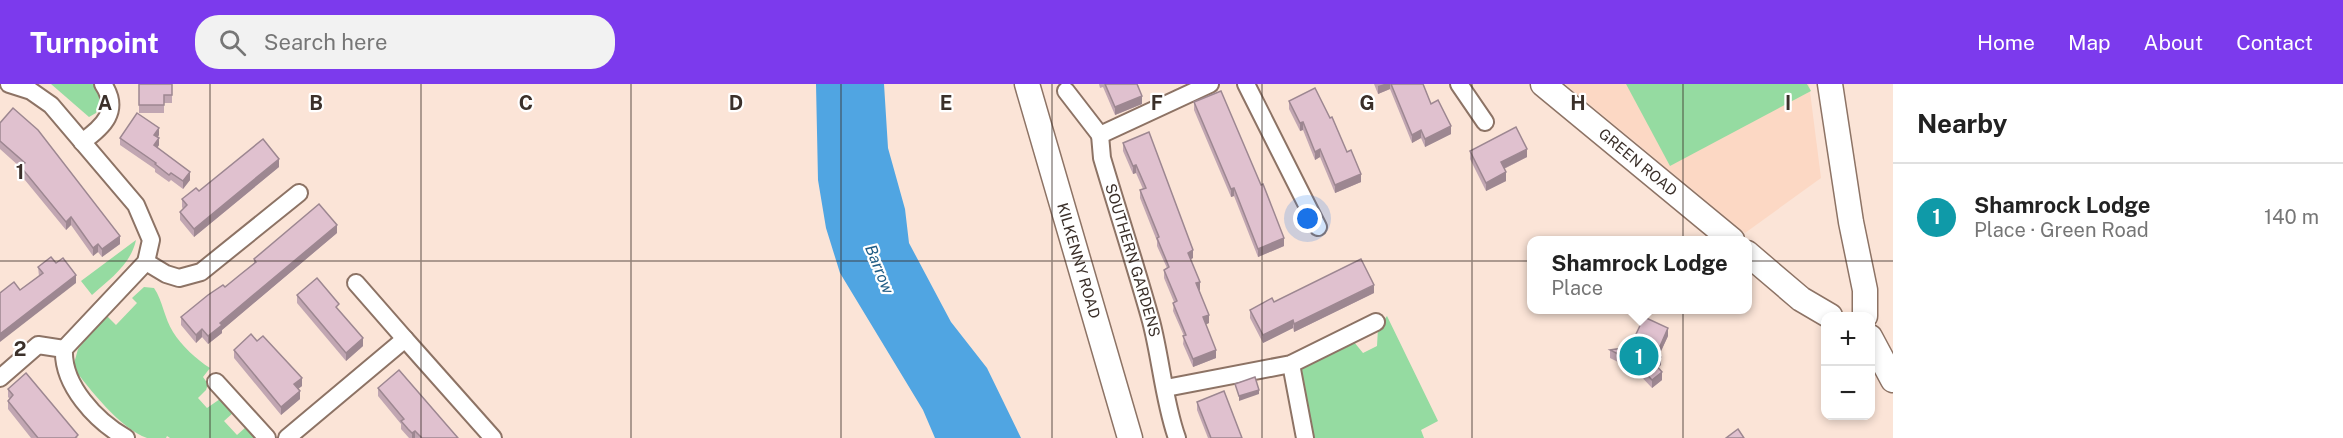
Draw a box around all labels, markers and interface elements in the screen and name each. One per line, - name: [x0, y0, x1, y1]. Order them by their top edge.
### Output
- search box: [195, 15, 615, 69]
- text: Turnpoint: [30, 26, 159, 59]
- icon: search: [216, 26, 249, 59]
- text: Search here: [264, 29, 387, 55]
- text: Home: [1977, 30, 2035, 55]
- text: Map: [2068, 30, 2111, 55]
- text: About: [2144, 30, 2203, 55]
- text: Contact: [2236, 30, 2313, 55]
- text: A: [98, 91, 112, 115]
- text: B: [309, 91, 323, 115]
- text: C: [519, 91, 533, 115]
- text: D: [729, 91, 743, 115]
- text: E: [940, 91, 952, 115]
- text: F: [1151, 91, 1163, 115]
- text: G: [1359, 91, 1375, 115]
- text: H: [1570, 91, 1586, 115]
- text: I: [1785, 91, 1791, 115]
- text: Nearby: [1917, 108, 2007, 139]
- street label: GREEN ROAD: [1596, 125, 1681, 199]
- text: 1: [16, 160, 24, 184]
- street label: SOUTHERN GARDENS: [1102, 181, 1164, 339]
- text: Shamrock Lodge: [1974, 192, 2150, 218]
- street label: KILKENNY ROAD: [1054, 201, 1104, 320]
- your location: [1293, 204, 1322, 233]
- text: 1: [1932, 205, 1941, 229]
- text: 140 m: [2264, 205, 2319, 229]
- text: Place · Green Road: [1974, 218, 2149, 242]
- popup: [1527, 236, 1752, 314]
- water label: Barrow: [861, 242, 898, 298]
- text: Shamrock Lodge: [1551, 250, 1728, 276]
- text: Place: [1551, 276, 1603, 300]
- map controls: [1821, 312, 1875, 420]
- button: +: [1821, 312, 1875, 366]
- pin: 1: [1620, 334, 1658, 378]
- text: 2: [14, 337, 26, 361]
- button: −: [1821, 366, 1875, 420]

